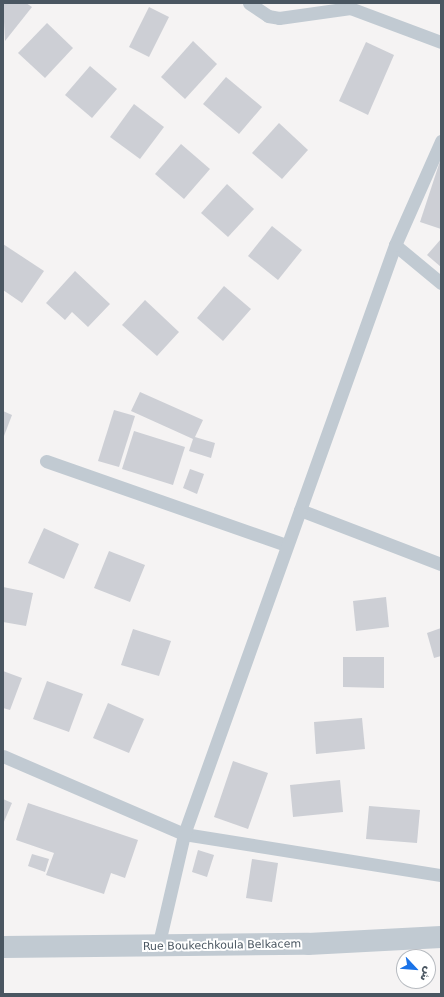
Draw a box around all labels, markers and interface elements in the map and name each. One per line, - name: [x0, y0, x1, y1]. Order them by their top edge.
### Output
- street label: Rue Boukechkoula Belkacem: [143, 938, 301, 954]
- north arrow: [396, 949, 436, 989]
- text: ش: [417, 964, 436, 984]

